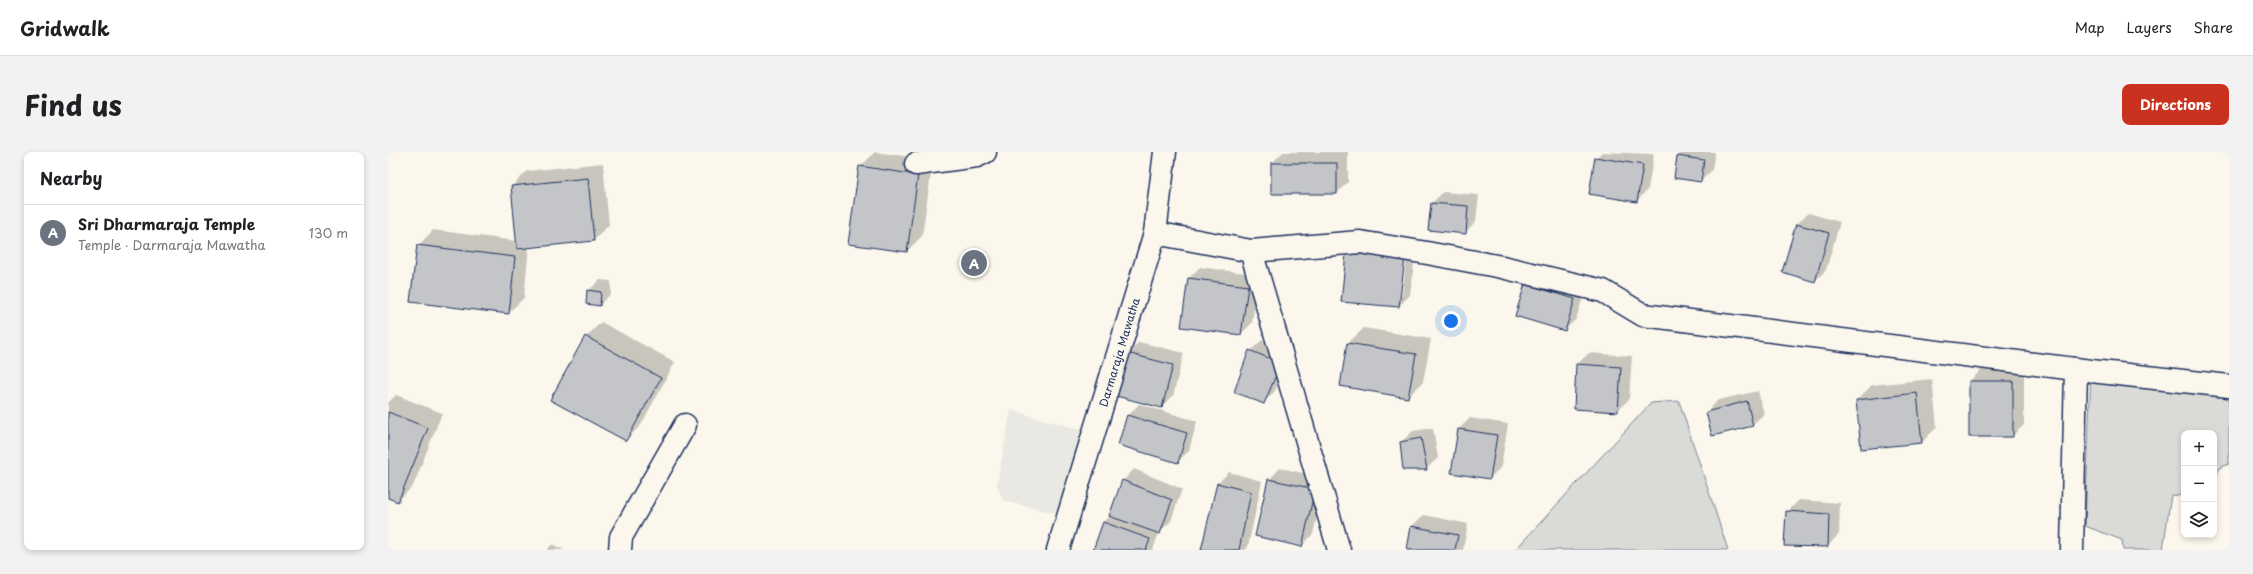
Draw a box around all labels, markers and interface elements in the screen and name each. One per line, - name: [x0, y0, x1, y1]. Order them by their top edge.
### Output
- text: Gridwalk: [20, 14, 110, 42]
- text: Map: [2075, 17, 2105, 38]
- text: Layers: [2127, 17, 2172, 38]
- text: Share: [2194, 17, 2233, 38]
- text: Find us: [24, 83, 122, 126]
- button: Directions: [2122, 84, 2229, 125]
- text: Nearby: [40, 165, 102, 191]
- text: Sri Dharmaraja Temple: [78, 212, 255, 235]
- text: A: [48, 223, 58, 242]
- text: 130 m: [309, 223, 348, 242]
- text: Temple · Darmaraja Mawatha: [78, 235, 266, 254]
- pin: A: [961, 248, 987, 278]
- street label: Darmaraja Mawatha: [1094, 295, 1143, 409]
- your location: [1441, 311, 1461, 331]
- map controls: [2181, 430, 2217, 538]
- button: +: [2181, 430, 2217, 466]
- button: −: [2181, 466, 2217, 502]
- button: layers: [2181, 502, 2217, 538]

